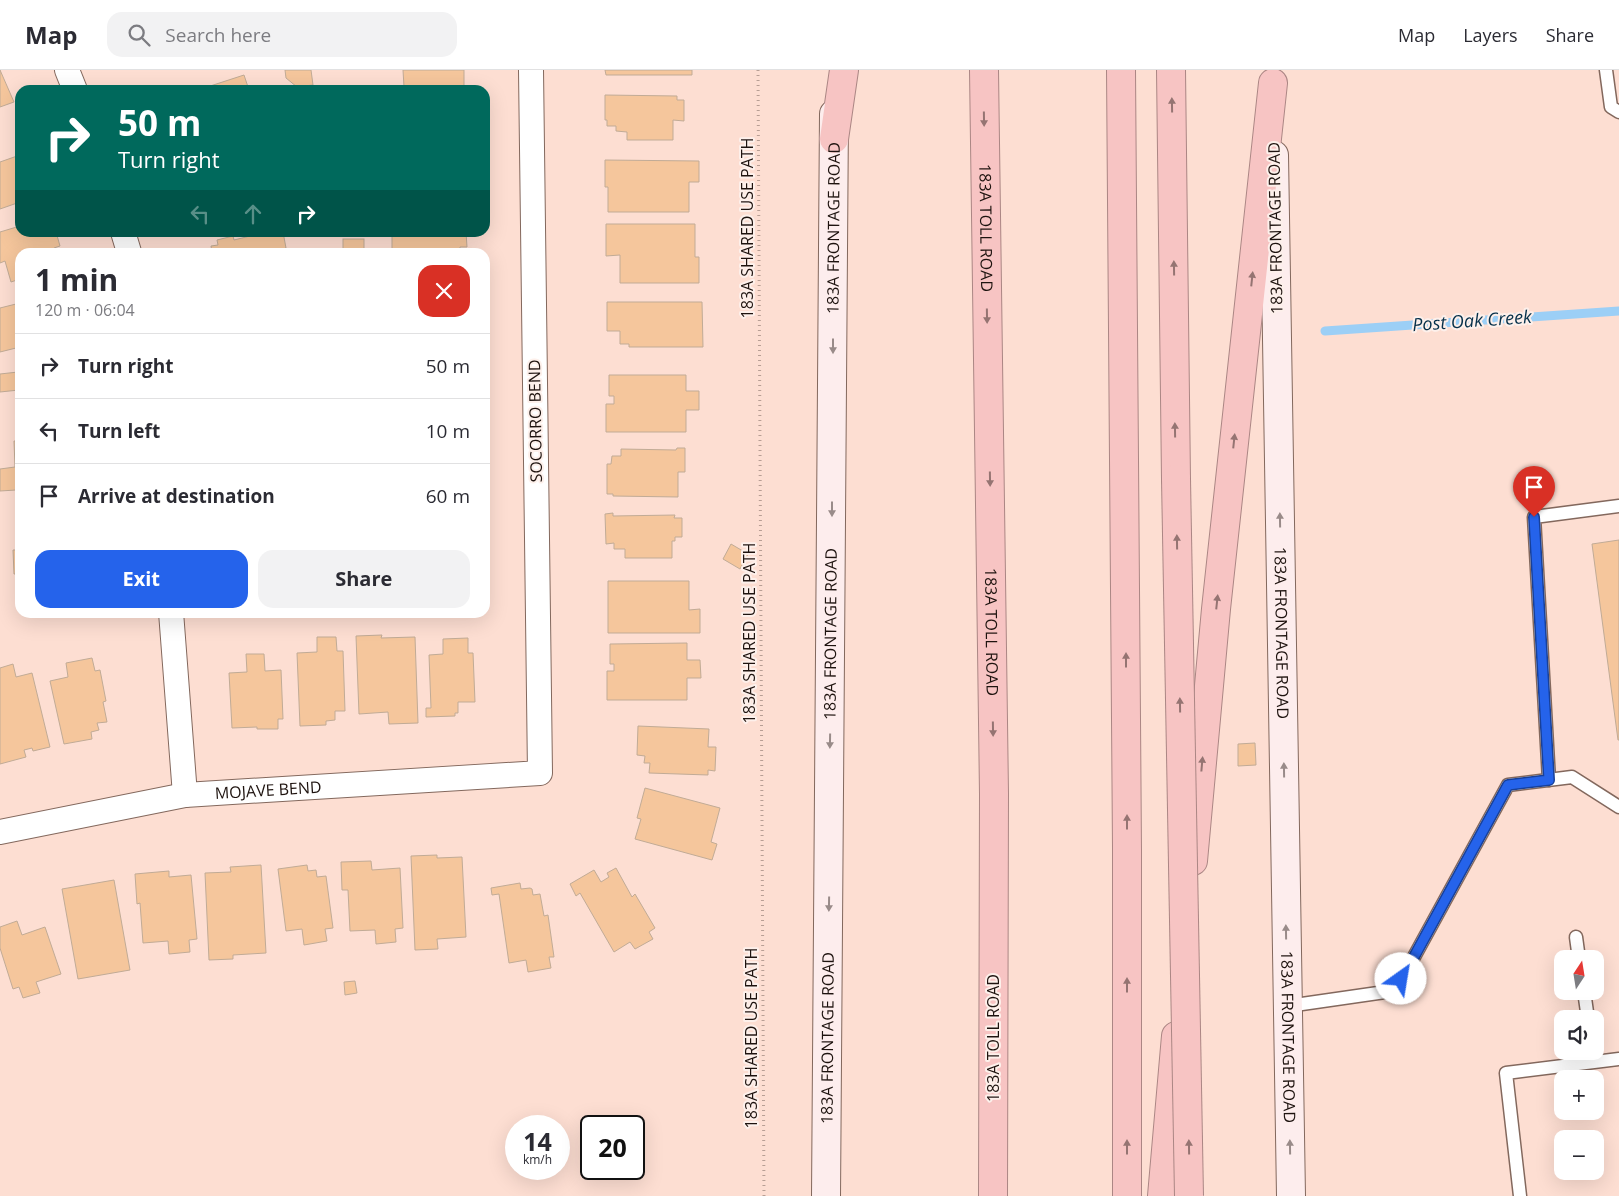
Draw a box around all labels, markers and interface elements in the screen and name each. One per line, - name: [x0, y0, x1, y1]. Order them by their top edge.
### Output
- search box: [107, 12, 457, 57]
- text: Map: [25, 18, 77, 51]
- icon: search: [125, 21, 153, 49]
- text: Search here: [165, 22, 271, 48]
- text: Map: [1398, 23, 1435, 47]
- text: Layers: [1463, 23, 1518, 47]
- text: Share: [1546, 23, 1594, 47]
- one-way arrow: [1168, 97, 1176, 113]
- text: 50 m: [118, 99, 201, 146]
- icon: right: [35, 105, 100, 170]
- one-way arrow: [980, 111, 988, 127]
- street label: 183A SHARED USE PATH: [736, 138, 758, 318]
- street label: 183A FRONTAGE ROAD: [822, 142, 845, 314]
- street label: 183A FRONTAGE ROAD: [1263, 142, 1287, 314]
- text: Turn right: [118, 144, 220, 174]
- street label: 183A TOLL ROAD: [974, 164, 998, 292]
- icon: left: [186, 200, 214, 228]
- icon: ahead: [239, 200, 267, 228]
- icon: right: [292, 200, 320, 228]
- text: 1 min: [35, 259, 118, 300]
- one-way arrow: [1170, 259, 1178, 275]
- button: close: [418, 265, 470, 317]
- one-way arrow: [1248, 271, 1256, 287]
- text: 120 m · 06:04: [35, 299, 135, 321]
- water label: Post Oak Creek: [1411, 304, 1534, 336]
- one-way arrow: [983, 308, 991, 324]
- one-way arrow: [829, 338, 837, 354]
- icon: right: [35, 352, 63, 380]
- text: Turn right: [78, 353, 173, 379]
- text: 50 m: [426, 353, 470, 379]
- street label: SOCORRO BEND: [523, 359, 547, 483]
- icon: left: [35, 417, 63, 445]
- text: Turn left: [78, 418, 160, 444]
- text: 10 m: [426, 418, 470, 444]
- one-way arrow: [1171, 422, 1179, 438]
- one-way arrow: [1230, 432, 1238, 448]
- pin: [1513, 466, 1555, 517]
- one-way arrow: [986, 471, 994, 487]
- icon: arrive: [1520, 473, 1548, 501]
- icon: arrive: [35, 482, 63, 510]
- text: Arrive at destination: [78, 483, 275, 509]
- text: 60 m: [426, 483, 470, 509]
- one-way arrow: [828, 501, 836, 517]
- one-way arrow: [1276, 512, 1284, 528]
- one-way arrow: [1173, 534, 1181, 550]
- street label: 183A SHARED USE PATH: [738, 543, 760, 723]
- street label: 183A FRONTAGE ROAD: [1269, 547, 1294, 719]
- street label: 183A FRONTAGE ROAD: [819, 548, 842, 720]
- button: Exit: [35, 550, 248, 608]
- button: Share: [258, 550, 470, 608]
- street label: 183A TOLL ROAD: [980, 568, 1004, 696]
- one-way arrow: [1213, 594, 1221, 610]
- one-way arrow: [1122, 652, 1130, 668]
- one-way arrow: [1176, 697, 1184, 713]
- one-way arrow: [990, 721, 998, 737]
- one-way arrow: [826, 733, 834, 749]
- one-way arrow: [1198, 756, 1206, 772]
- one-way arrow: [1280, 762, 1288, 778]
- street label: MOJAVE BEND: [214, 776, 322, 804]
- one-way arrow: [1123, 814, 1131, 830]
- one-way arrow: [824, 896, 832, 912]
- one-way arrow: [1282, 924, 1290, 940]
- street label: 183A SHARED USE PATH: [740, 948, 762, 1128]
- north arrow: [1554, 950, 1604, 1000]
- map controls: [1554, 950, 1604, 1180]
- street label: 183A FRONTAGE ROAD: [1276, 951, 1301, 1123]
- street label: 183A FRONTAGE ROAD: [816, 952, 839, 1124]
- position arrow: [1374, 952, 1426, 1004]
- street label: 183A TOLL ROAD: [982, 974, 1004, 1102]
- one-way arrow: [1123, 977, 1131, 993]
- button: sound: [1554, 1010, 1604, 1060]
- button: +: [1554, 1070, 1604, 1120]
- speed limit sign: 20: [580, 1115, 645, 1180]
- text: 14: [523, 1124, 552, 1158]
- button: −: [1554, 1130, 1604, 1180]
- one-way arrow: [1123, 1139, 1131, 1155]
- one-way arrow: [1184, 1139, 1192, 1155]
- one-way arrow: [1286, 1139, 1294, 1155]
- text: km/h: [523, 1151, 552, 1168]

